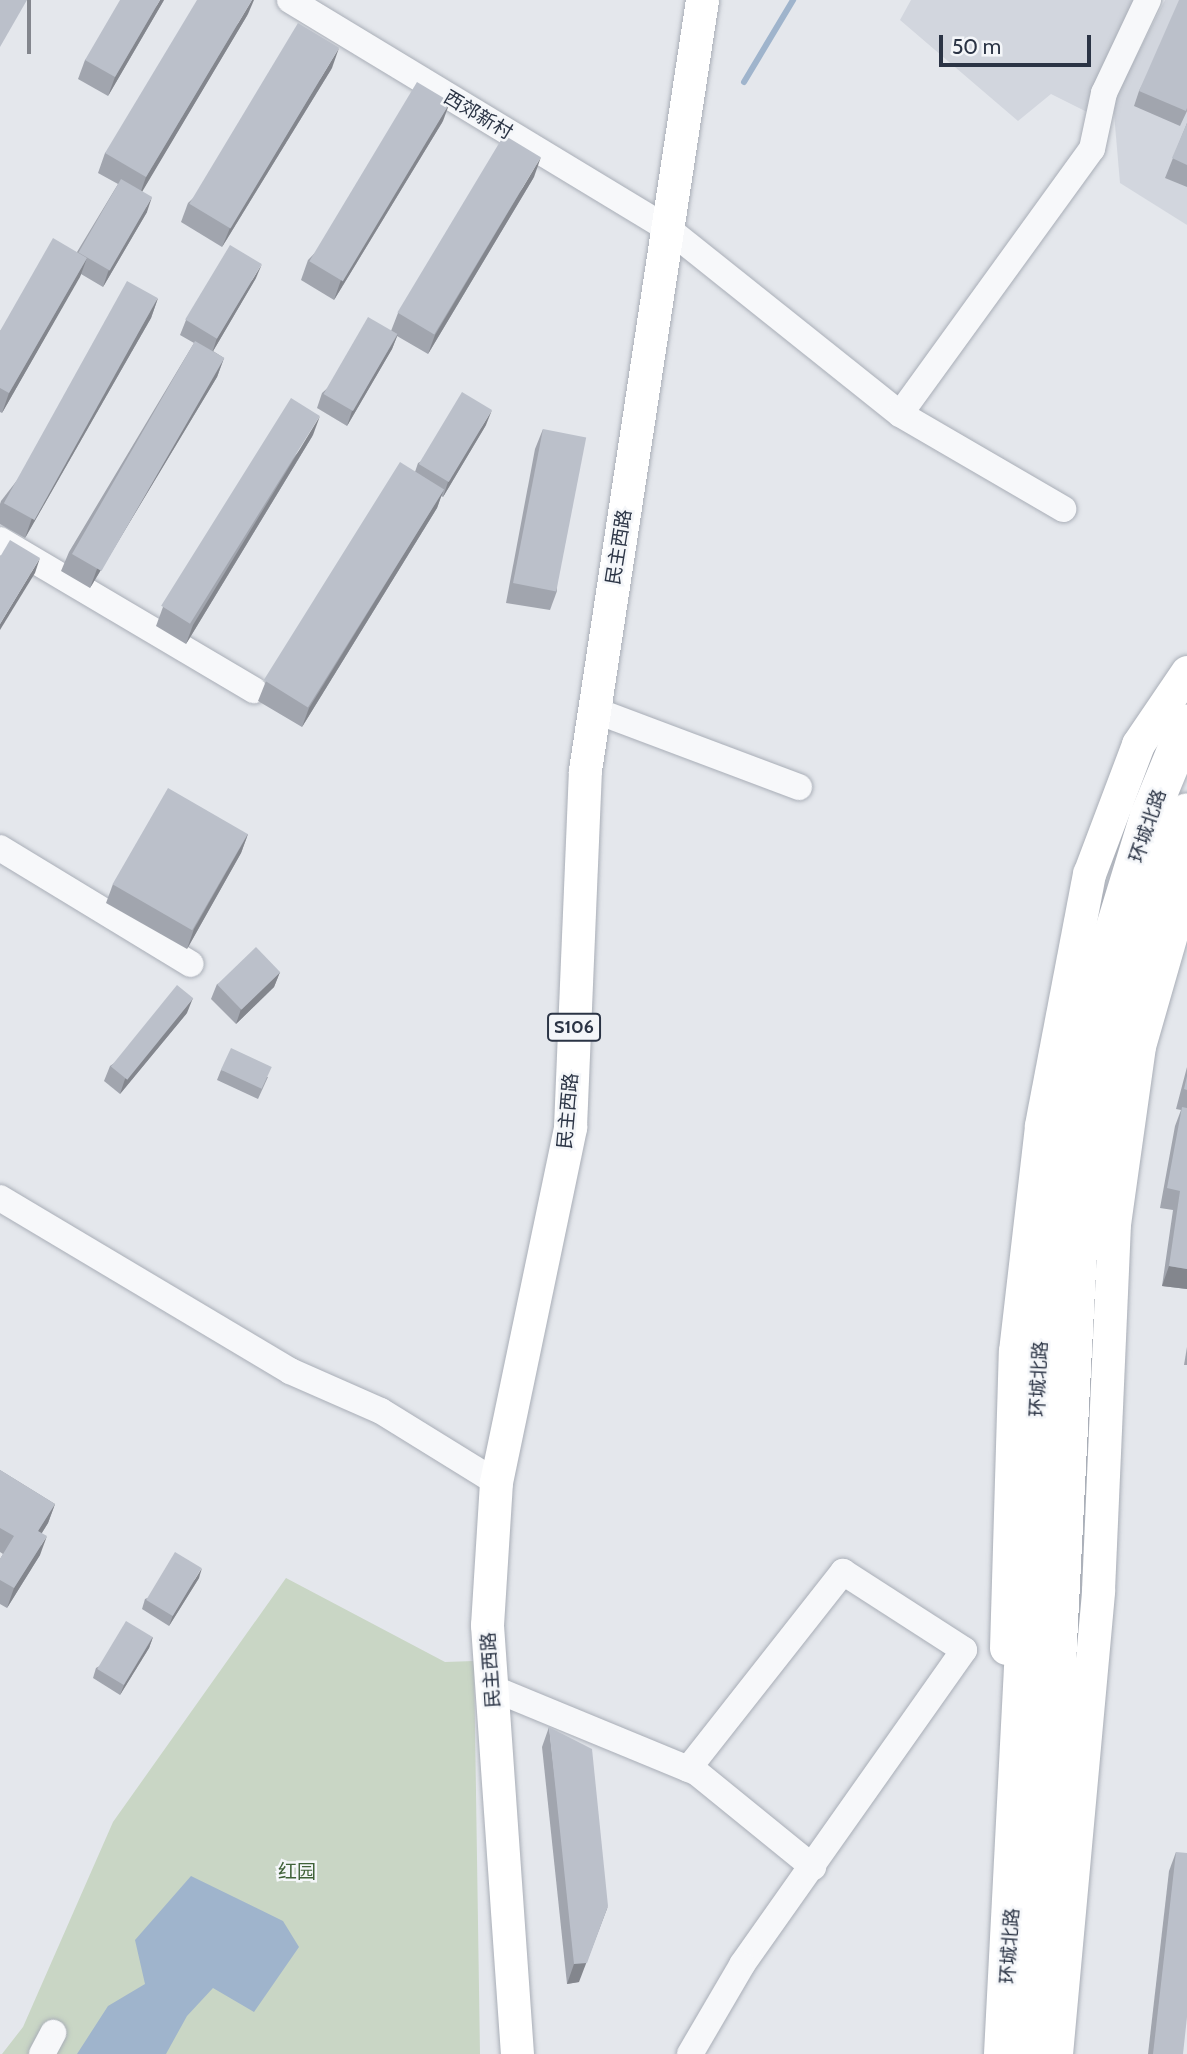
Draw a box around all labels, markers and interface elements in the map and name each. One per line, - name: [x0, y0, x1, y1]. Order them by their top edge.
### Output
- scale bar: [942, 21, 1094, 65]
- text: 50 m: [952, 34, 1001, 59]
- street label: 西郊新村: [440, 86, 516, 144]
- street label: 民主西路: [602, 508, 636, 586]
- street label: 环城北路: [1125, 786, 1171, 866]
- road number: S106: [546, 1012, 602, 1042]
- street label: 民主西路: [553, 1072, 583, 1150]
- street label: 环城北路: [1026, 1340, 1052, 1418]
- street label: 民主西路: [477, 1631, 505, 1709]
- park label: 红园: [278, 1861, 316, 1883]
- street label: 环城北路: [996, 1907, 1024, 1985]

